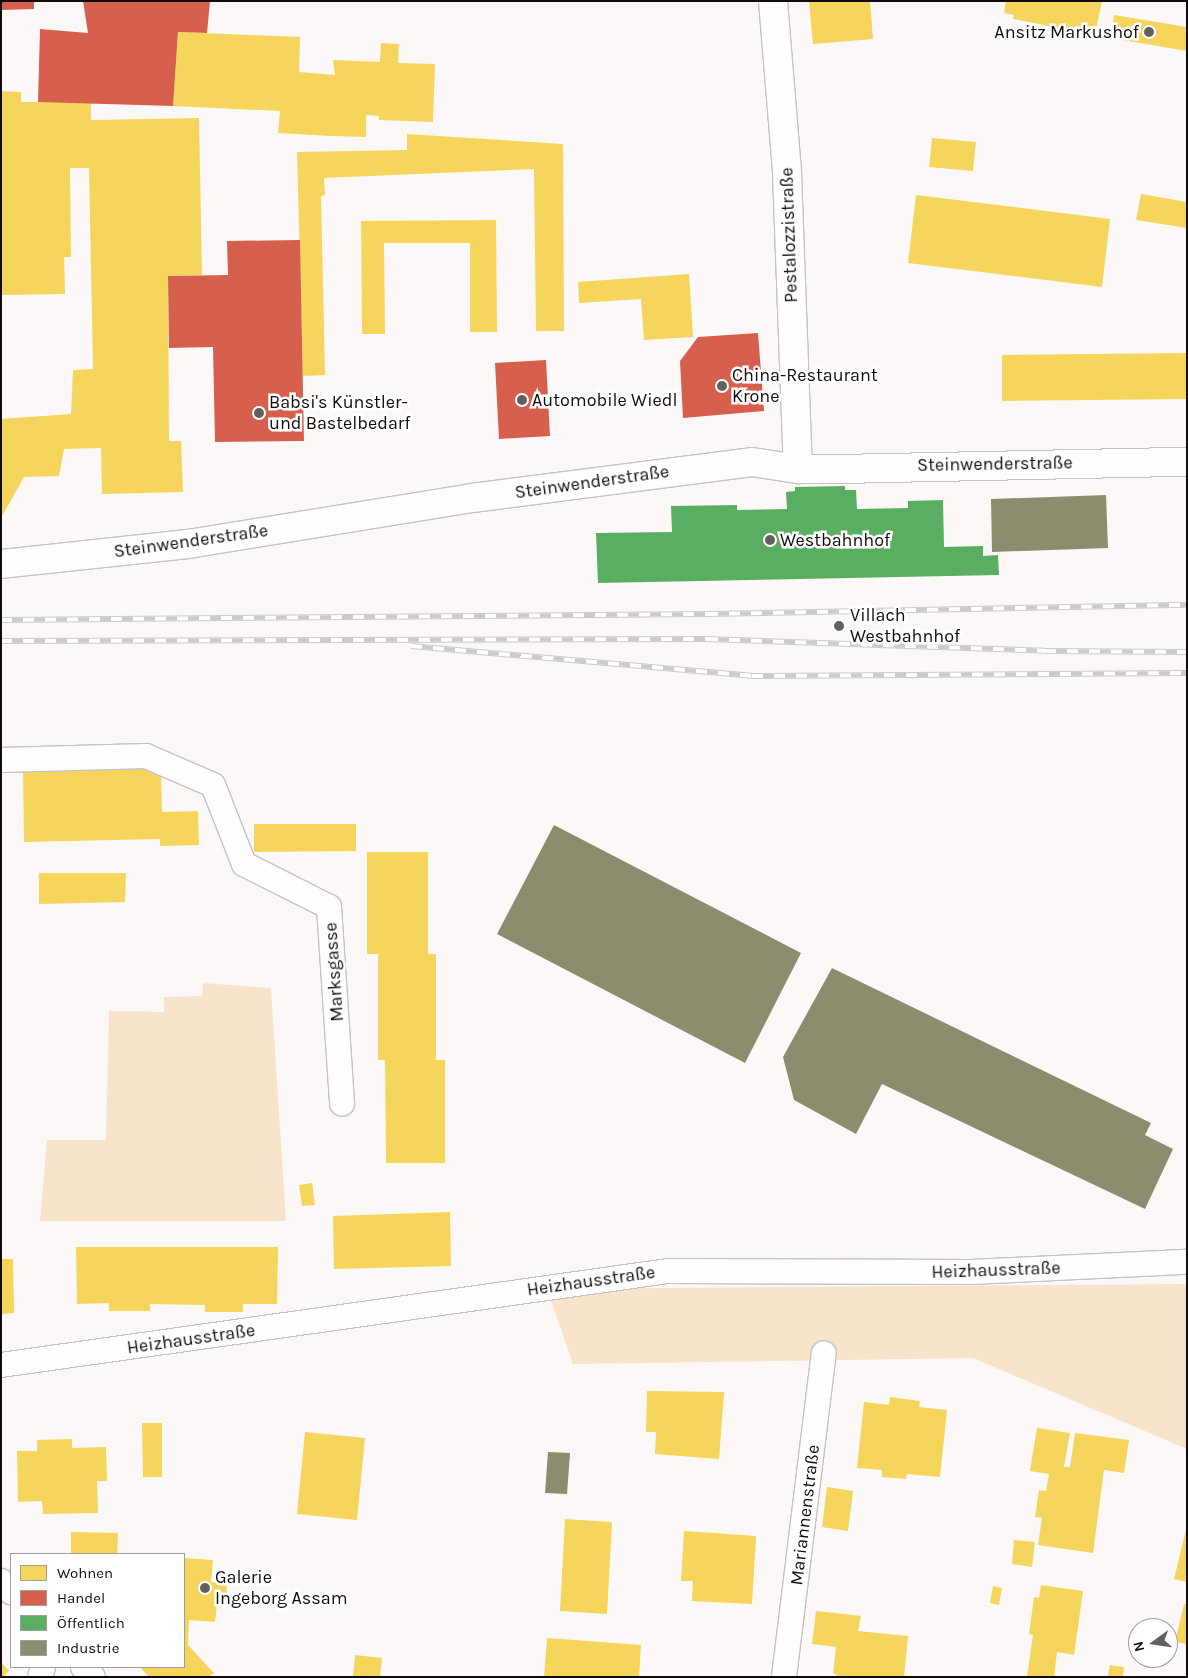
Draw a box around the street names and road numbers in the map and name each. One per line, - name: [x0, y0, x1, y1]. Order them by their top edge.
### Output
- street label: Pestalozzistraße: [776, 167, 802, 303]
- street label: Steinwenderstraße: [917, 452, 1073, 476]
- street label: Steinwenderstraße: [513, 460, 671, 504]
- street label: Steinwenderstraße: [112, 519, 270, 563]
- street label: Marksgasse: [320, 922, 348, 1022]
- street label: Heizhausstraße: [931, 1257, 1061, 1283]
- street label: Heizhausstraße: [526, 1261, 656, 1301]
- street label: Heizhausstraße: [126, 1319, 256, 1359]
- street label: Mariannenstraße: [786, 1443, 824, 1587]

